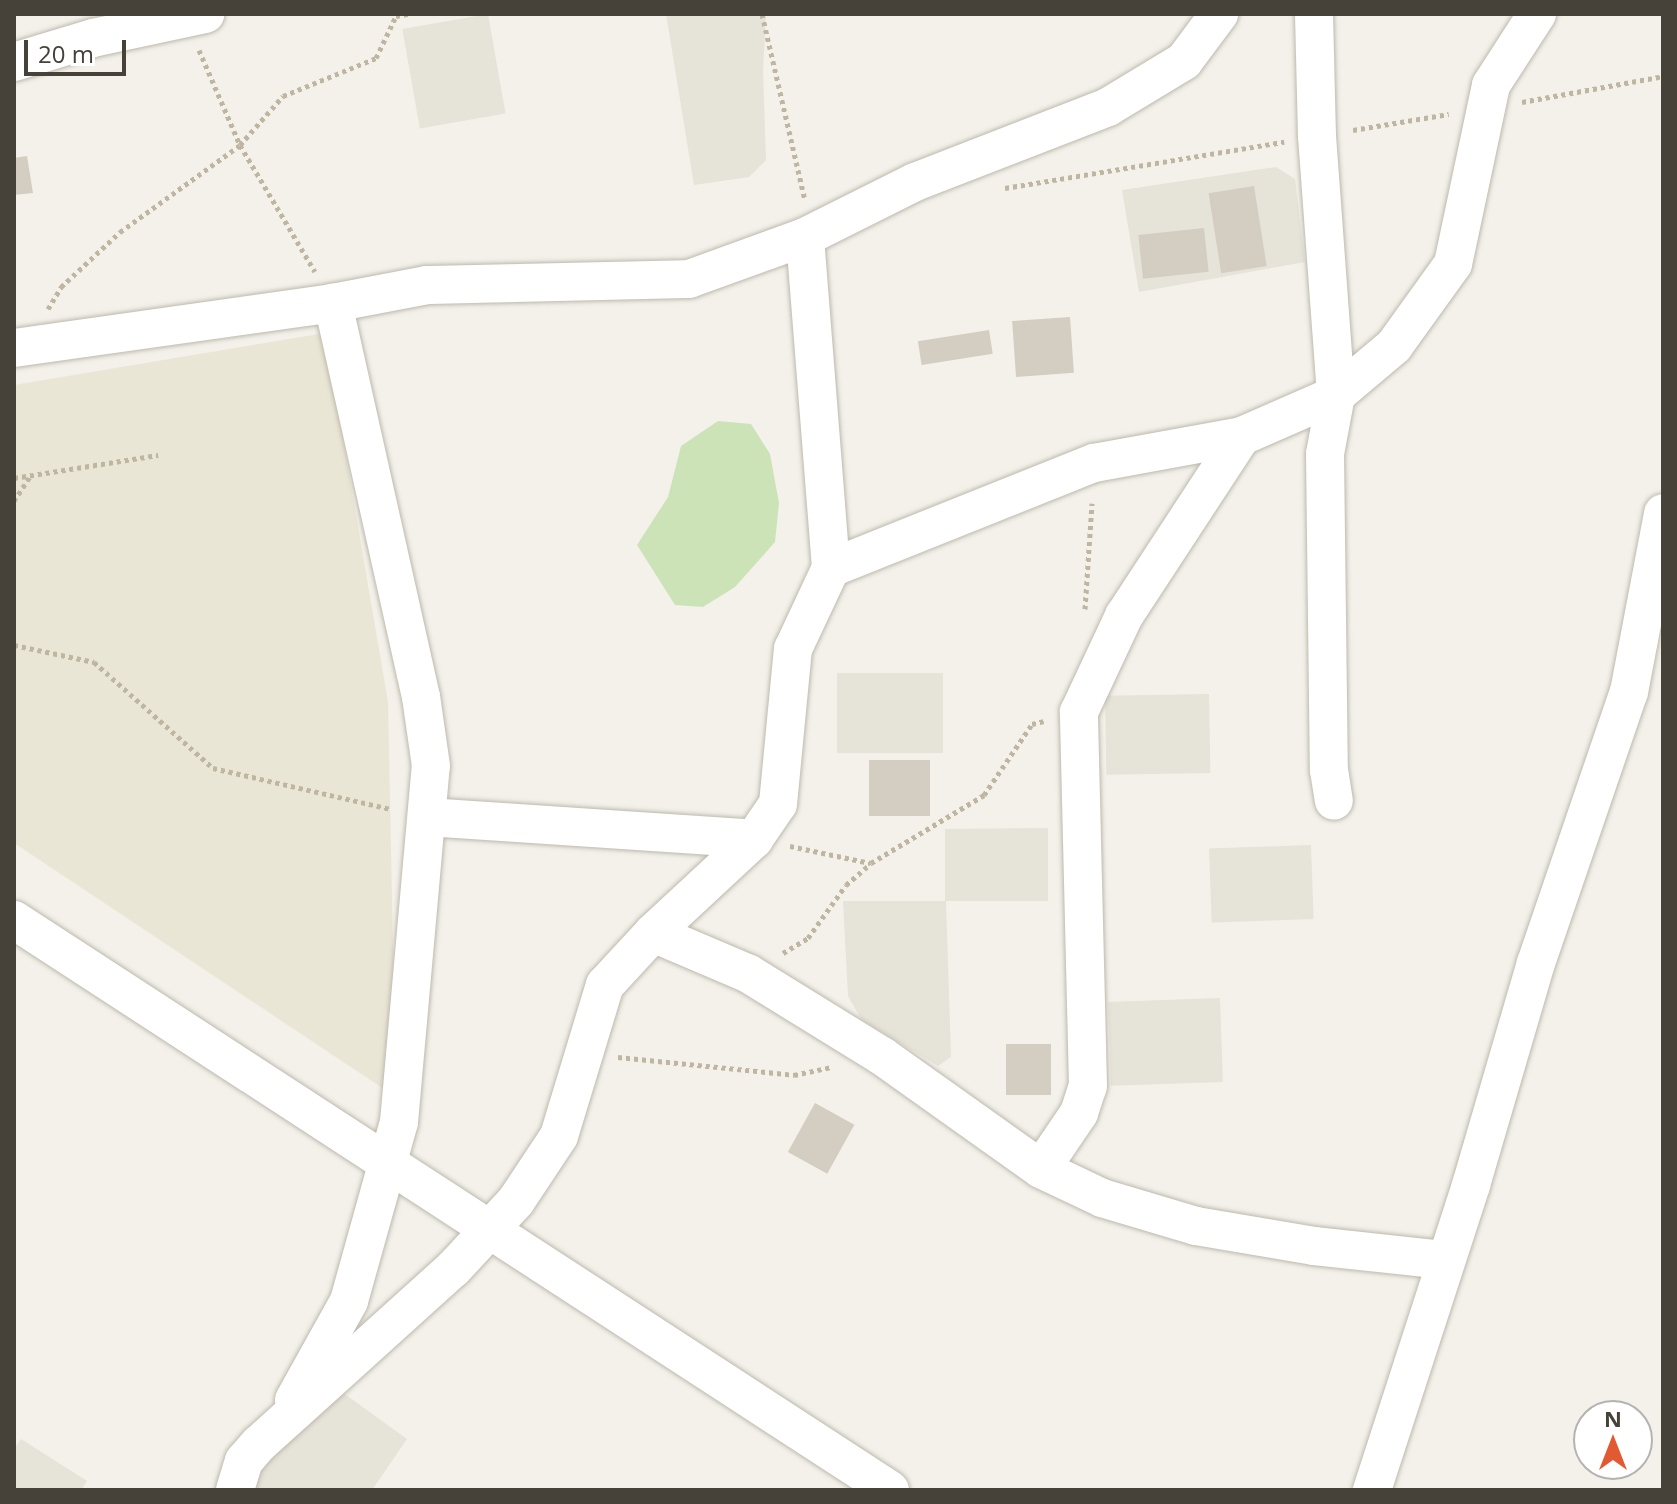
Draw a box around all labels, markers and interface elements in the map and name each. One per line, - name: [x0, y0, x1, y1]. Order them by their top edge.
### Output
- scale bar: [28, 24, 130, 74]
- text: 20 m: [38, 37, 94, 70]
- north arrow: [1573, 1400, 1653, 1480]
- text: N: [1604, 1403, 1622, 1433]

